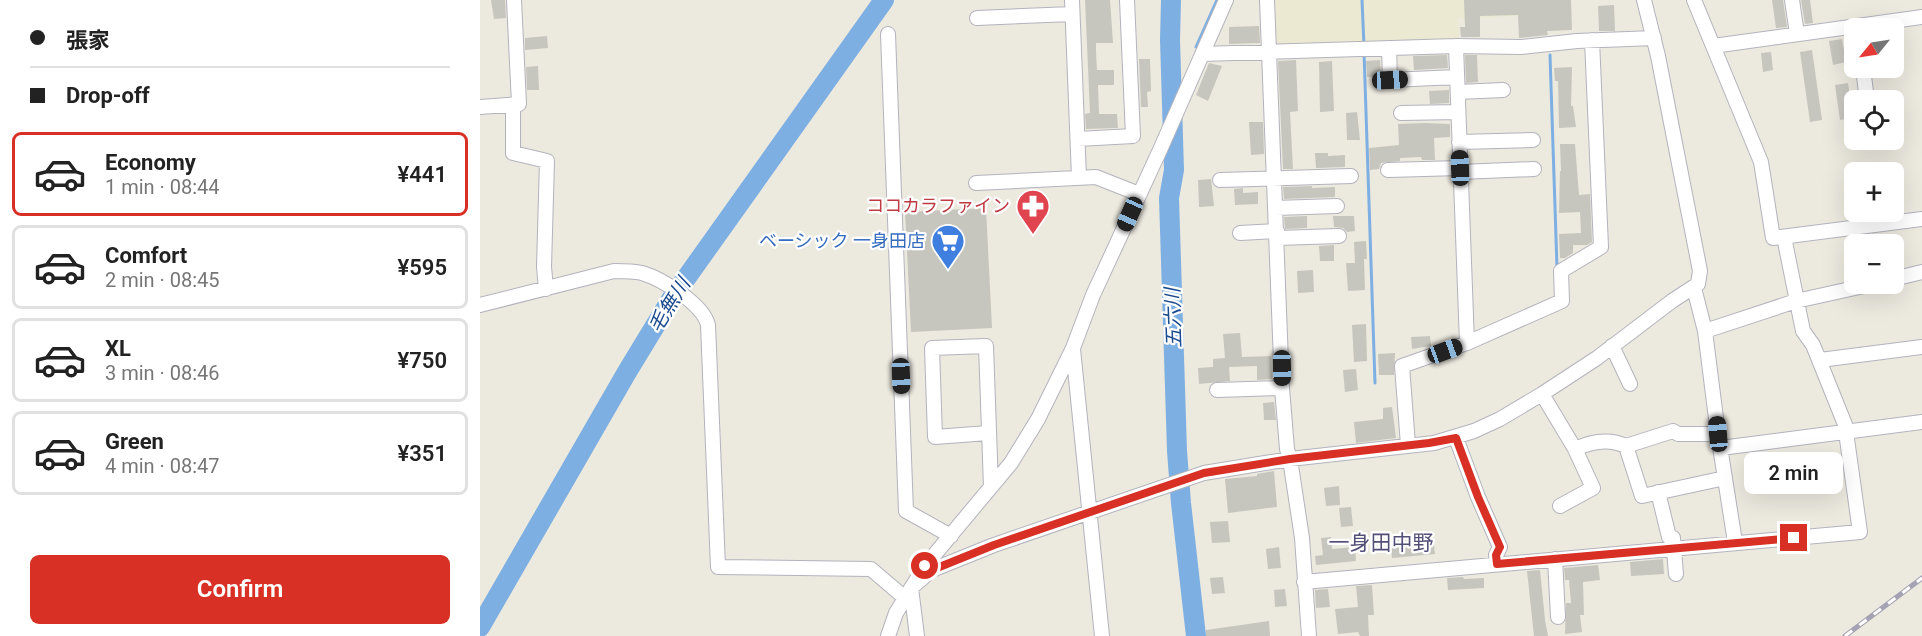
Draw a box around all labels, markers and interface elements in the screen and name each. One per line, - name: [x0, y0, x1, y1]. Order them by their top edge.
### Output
- north arrow: [1844, 18, 1904, 78]
- map controls: [1844, 18, 1904, 294]
- text: 張家: [66, 28, 110, 53]
- car: [1372, 70, 1408, 90]
- text: Drop-off: [66, 83, 150, 108]
- button: locate: [1844, 90, 1904, 150]
- icon: car: [33, 147, 87, 201]
- text: Economy: [105, 150, 196, 175]
- car: [1450, 150, 1470, 186]
- text: ¥441: [398, 162, 447, 187]
- button: +: [1844, 162, 1904, 222]
- text: 1 min · 08:44: [105, 175, 220, 199]
- pharmacy icon: ココカラファイン: [1015, 188, 1051, 235]
- car: [1114, 194, 1146, 234]
- place label: ココカラファイン: [866, 195, 1010, 216]
- supermarket icon: ベーシック 一身田店: [930, 223, 966, 270]
- place label: ベーシック 一身田店: [759, 230, 925, 251]
- button: −: [1844, 234, 1904, 294]
- icon: car: [33, 240, 87, 294]
- text: Comfort: [105, 243, 187, 268]
- text: ¥595: [398, 255, 447, 280]
- text: 2 min · 08:45: [105, 268, 220, 292]
- water label: 毛無川: [643, 272, 696, 337]
- water label: 五六川: [1160, 286, 1186, 348]
- icon: car: [33, 333, 87, 387]
- text: XL: [105, 336, 131, 361]
- car: [1425, 336, 1465, 366]
- text: ¥750: [398, 348, 447, 373]
- car: [1273, 350, 1291, 386]
- car: [891, 358, 911, 394]
- text: 3 min · 08:46: [105, 361, 220, 385]
- car: [1707, 415, 1729, 453]
- icon: car: [33, 426, 87, 480]
- text: Green: [105, 429, 164, 454]
- text: ¥351: [398, 441, 447, 466]
- callout: 2 min: [1744, 451, 1844, 493]
- text: 4 min · 08:47: [105, 454, 220, 478]
- text: 2 min: [1768, 461, 1819, 485]
- route end: [1780, 524, 1807, 551]
- district label: 一身田中野: [1329, 531, 1434, 555]
- route start: [911, 552, 938, 579]
- button: Confirm: [30, 555, 450, 624]

